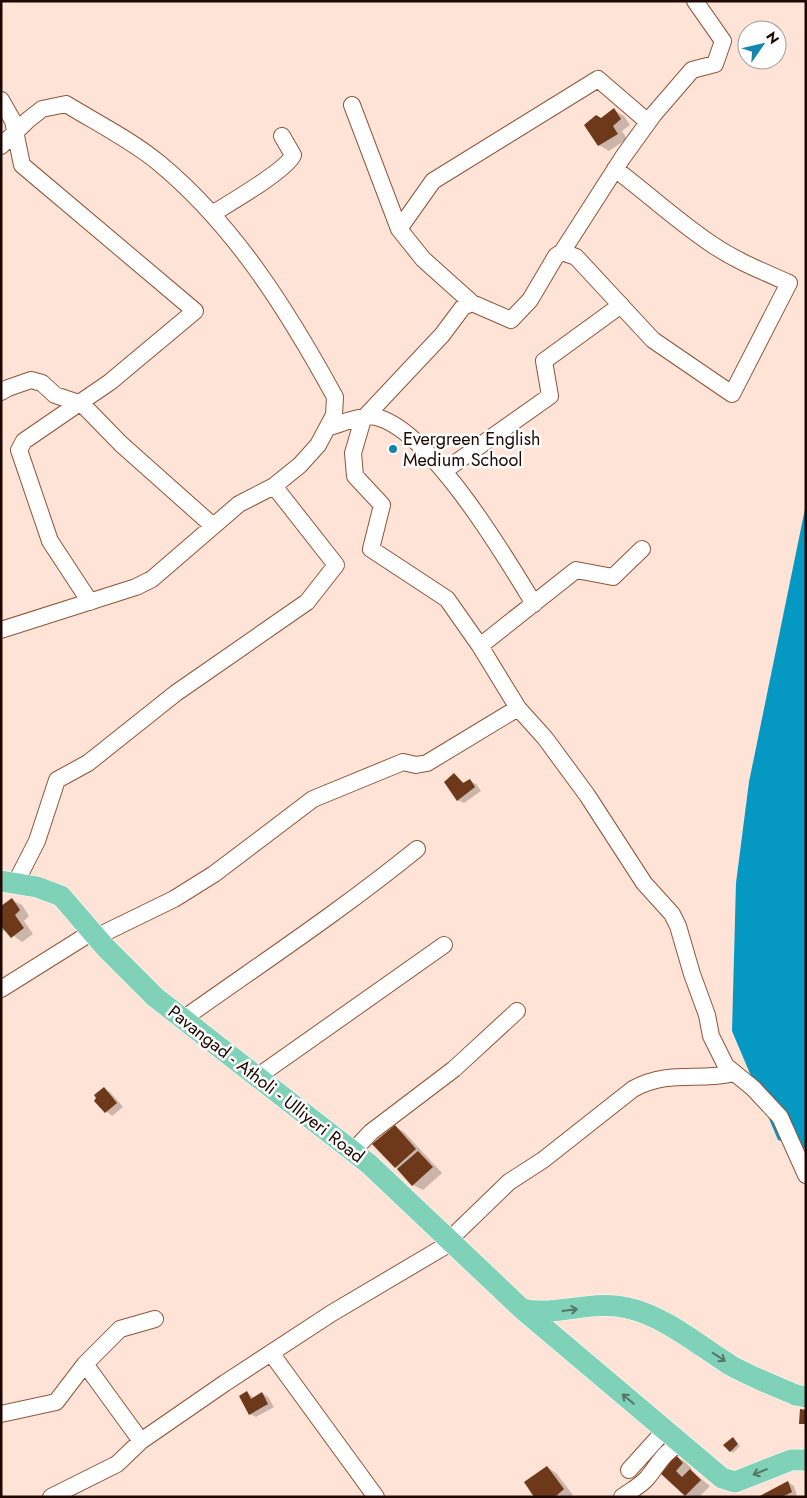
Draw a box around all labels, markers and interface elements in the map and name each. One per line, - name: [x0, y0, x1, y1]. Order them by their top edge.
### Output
- north arrow: [737, 20, 787, 70]
- text: N: [761, 28, 784, 48]
- place label: Evergreen English Medium School: [403, 426, 540, 473]
- marker: Evergreen English Medium School: [387, 443, 399, 455]
- street label: Pavangad - Atholi - Ulliyeri Road: [162, 999, 370, 1169]
- one-way arrow: [562, 1305, 578, 1315]
- one-way arrow: [711, 1353, 725, 1363]
- one-way arrow: [622, 1393, 635, 1404]
- one-way arrow: [752, 1469, 767, 1478]

